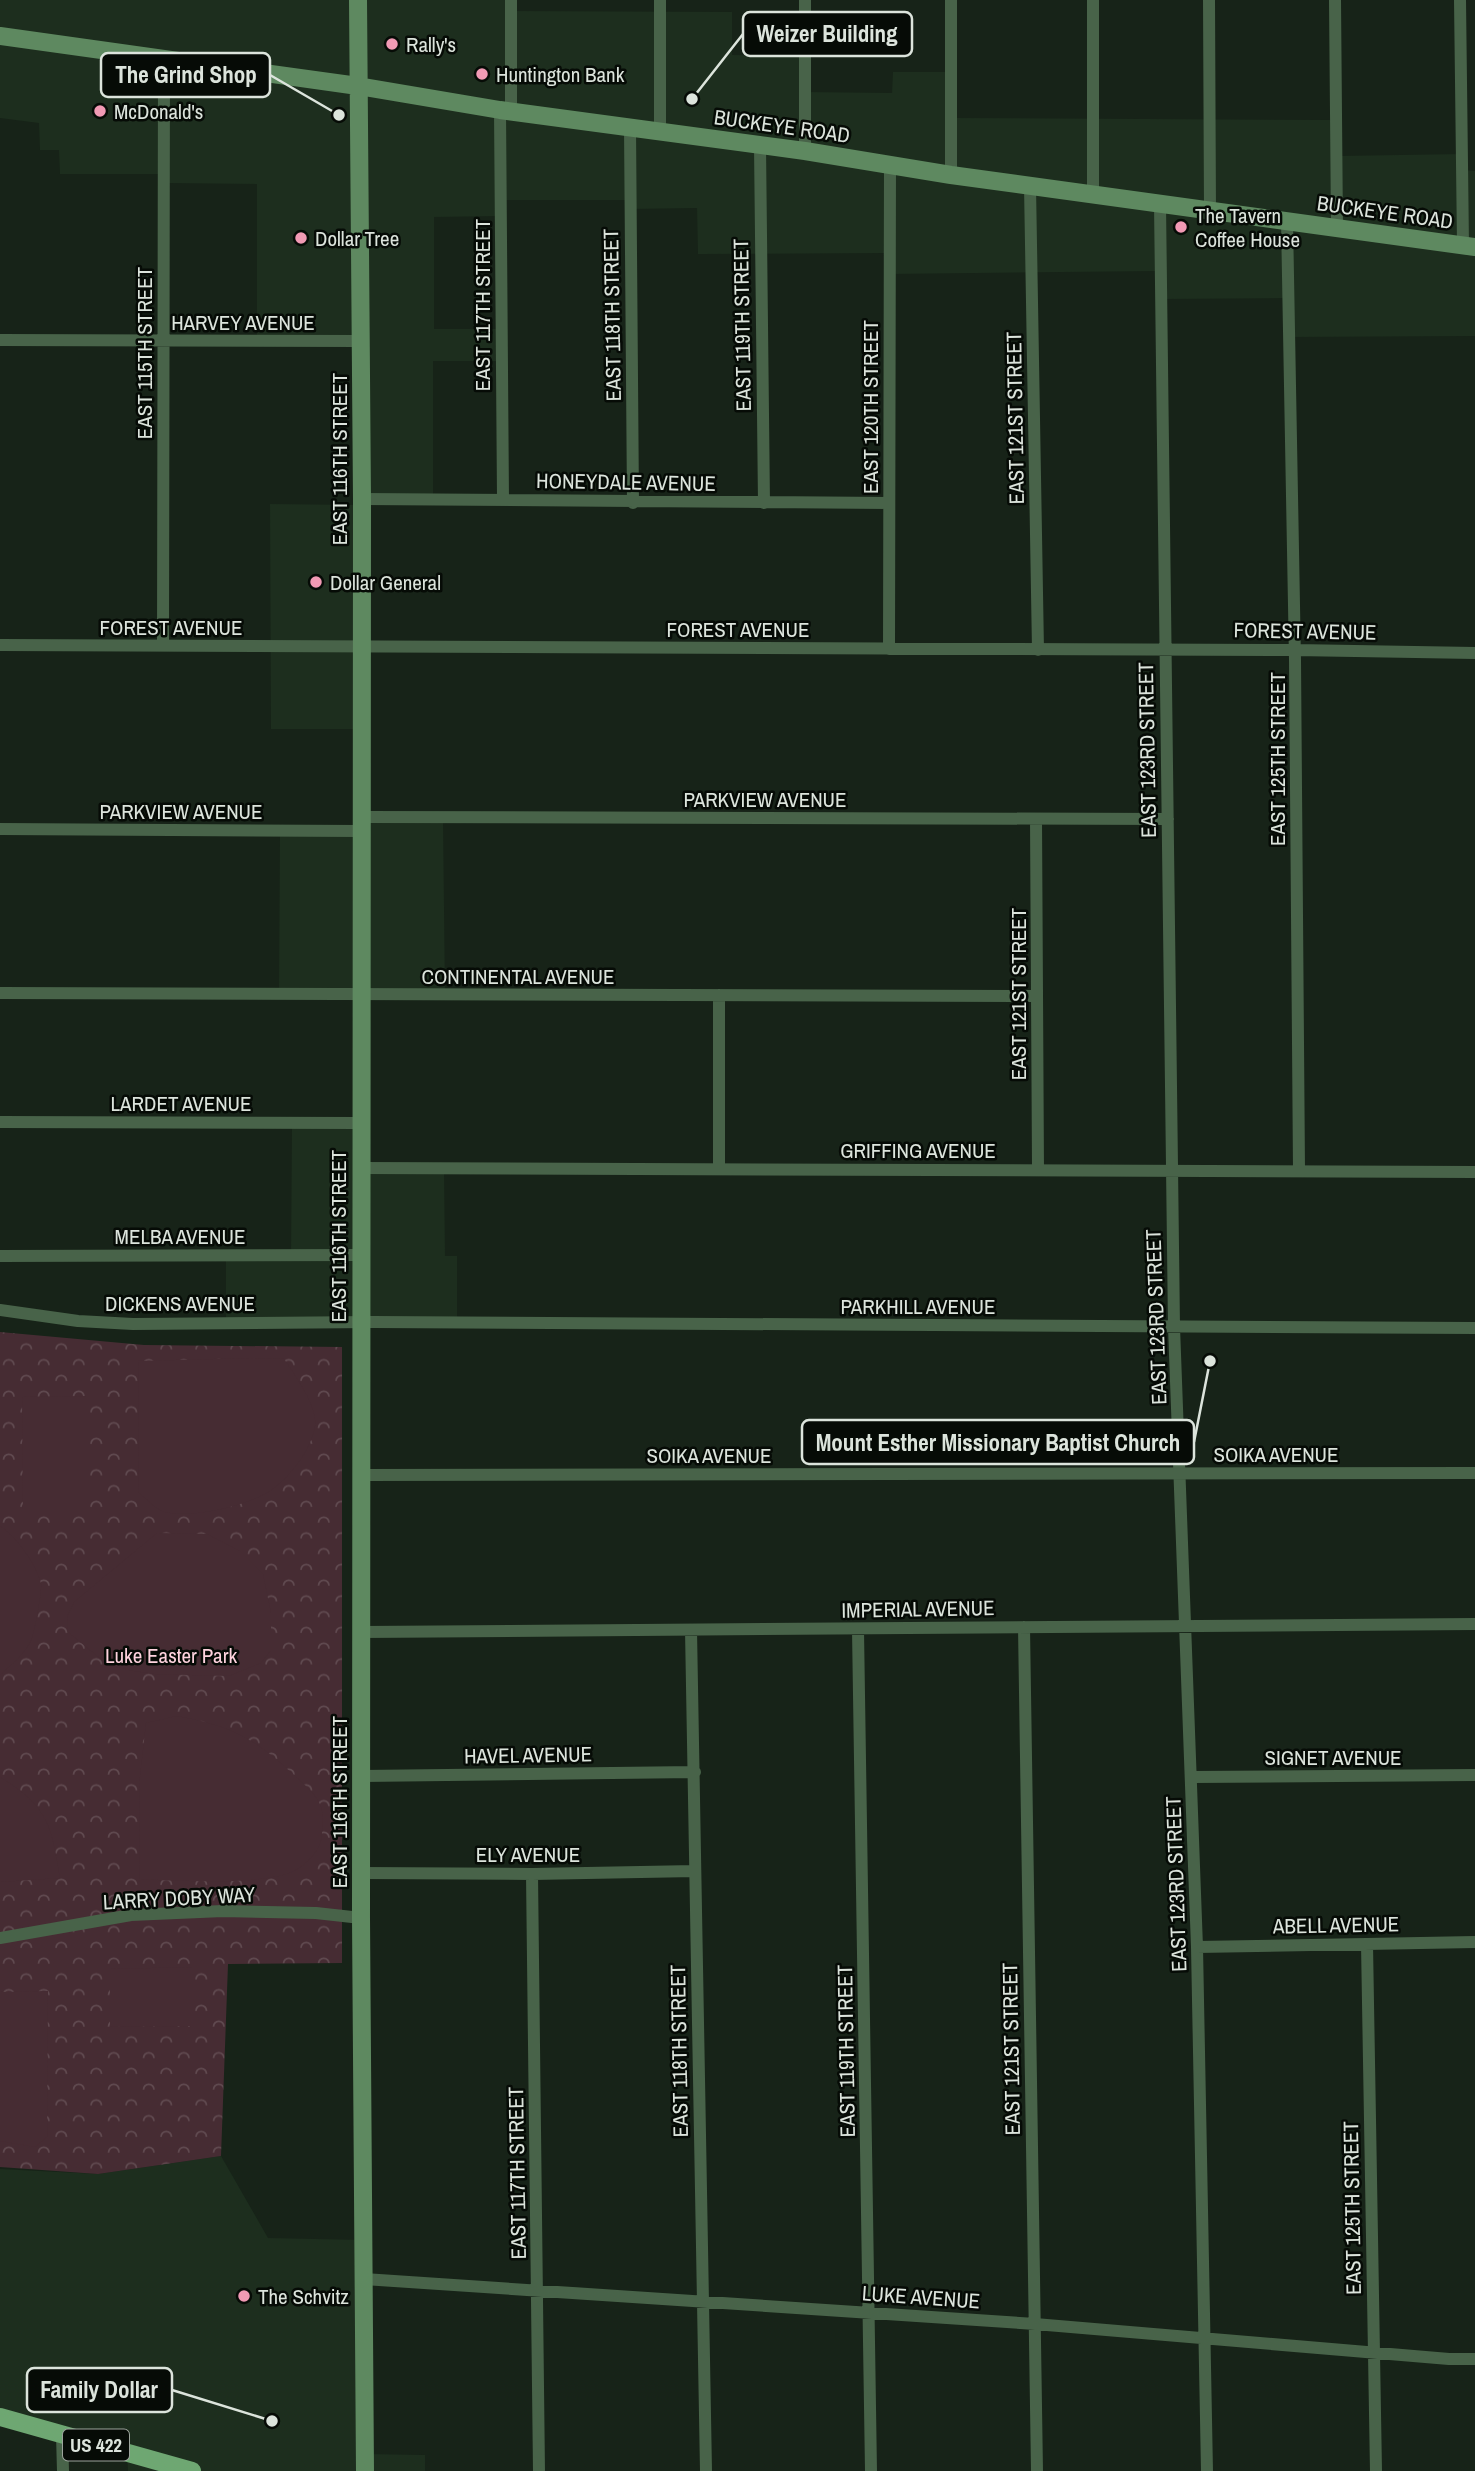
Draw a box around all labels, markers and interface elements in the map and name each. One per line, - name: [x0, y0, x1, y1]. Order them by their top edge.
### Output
- callout: Weizer Building: [743, 12, 912, 56]
- text: Weizer Building: [756, 18, 898, 49]
- place label: Rally's: [406, 30, 456, 59]
- marker: Rally's: [384, 36, 400, 52]
- callout: The Grind Shop: [101, 53, 270, 97]
- text: The Grind Shop: [115, 59, 257, 90]
- place label: Huntington Bank: [496, 60, 625, 89]
- marker: Huntington Bank: [474, 66, 490, 82]
- place label: McDonald's: [114, 97, 203, 126]
- street label: BUCKEYE ROAD: [712, 102, 852, 150]
- marker: McDonald's: [92, 103, 108, 119]
- street label: BUCKEYE ROAD: [1315, 188, 1455, 236]
- place label: The Tavern Coffee House: [1195, 201, 1300, 254]
- street label: EAST 117TH STREET: [468, 218, 497, 391]
- marker: The Tavern Coffee House: [1173, 219, 1189, 235]
- place label: Dollar Tree: [315, 224, 399, 253]
- street label: EAST 118TH STREET: [596, 228, 628, 402]
- marker: Dollar Tree: [293, 230, 309, 246]
- street label: EAST 119TH STREET: [726, 238, 758, 412]
- street label: EAST 115TH STREET: [130, 266, 159, 439]
- street label: HARVEY AVENUE: [171, 308, 315, 337]
- street label: EAST 120TH STREET: [856, 320, 885, 494]
- street label: EAST 121ST STREET: [999, 331, 1031, 505]
- street label: EAST 116TH STREET: [325, 372, 354, 545]
- street label: HONEYDALE AVENUE: [536, 466, 716, 498]
- place label: Dollar General: [330, 568, 441, 597]
- marker: Dollar General: [308, 574, 324, 590]
- street label: FOREST AVENUE: [100, 613, 242, 642]
- street label: FOREST AVENUE: [667, 615, 809, 644]
- street label: FOREST AVENUE: [1233, 615, 1377, 647]
- street label: EAST 123RD STREET: [1131, 661, 1163, 838]
- street label: EAST 125TH STREET: [1263, 672, 1292, 846]
- street label: PARKVIEW AVENUE: [683, 785, 847, 814]
- street label: PARKVIEW AVENUE: [99, 797, 263, 826]
- street label: EAST 121ST STREET: [1004, 907, 1033, 1080]
- street label: CONTINENTAL AVENUE: [421, 962, 615, 991]
- street label: LARDET AVENUE: [110, 1089, 252, 1118]
- street label: GRIFFING AVENUE: [840, 1136, 996, 1165]
- street label: EAST 116TH STREET: [324, 1149, 353, 1322]
- street label: MELBA AVENUE: [115, 1222, 245, 1251]
- street label: EAST 123RD STREET: [1138, 1228, 1174, 1405]
- street label: DICKENS AVENUE: [105, 1289, 255, 1318]
- street label: PARKHILL AVENUE: [841, 1292, 995, 1321]
- callout: Mount Esther Missionary Baptist Church: [802, 1420, 1194, 1464]
- text: Mount Esther Missionary Baptist Church: [816, 1427, 1180, 1458]
- street label: SOIKA AVENUE: [1213, 1440, 1339, 1469]
- street label: SOIKA AVENUE: [646, 1441, 772, 1470]
- street label: IMPERIAL AVENUE: [841, 1593, 995, 1625]
- park label: Luke Easter Park: [105, 1641, 237, 1670]
- street label: EAST 116TH STREET: [325, 1715, 354, 1888]
- street label: HAVEL AVENUE: [464, 1739, 592, 1771]
- street label: SIGNET AVENUE: [1264, 1743, 1402, 1772]
- street label: EAST 123RD STREET: [1158, 1795, 1194, 1972]
- street label: ELY AVENUE: [476, 1840, 580, 1869]
- street label: LARRY DOBY WAY: [102, 1880, 256, 1916]
- street label: ABELL AVENUE: [1272, 1909, 1399, 1941]
- street label: EAST 121ST STREET: [995, 1962, 1027, 2136]
- street label: EAST 118TH STREET: [663, 1964, 695, 2138]
- street label: EAST 119TH STREET: [830, 1964, 862, 2138]
- street label: EAST 117TH STREET: [501, 2086, 533, 2260]
- street label: EAST 125TH STREET: [1336, 2120, 1368, 2295]
- street label: LUKE AVENUE: [861, 2278, 981, 2316]
- place label: The Schvitz: [258, 2282, 349, 2311]
- marker: The Schvitz: [236, 2288, 252, 2304]
- callout: Family Dollar: [27, 2368, 172, 2412]
- text: Family Dollar: [40, 2374, 158, 2405]
- road number: US 422: [63, 2430, 129, 2460]

